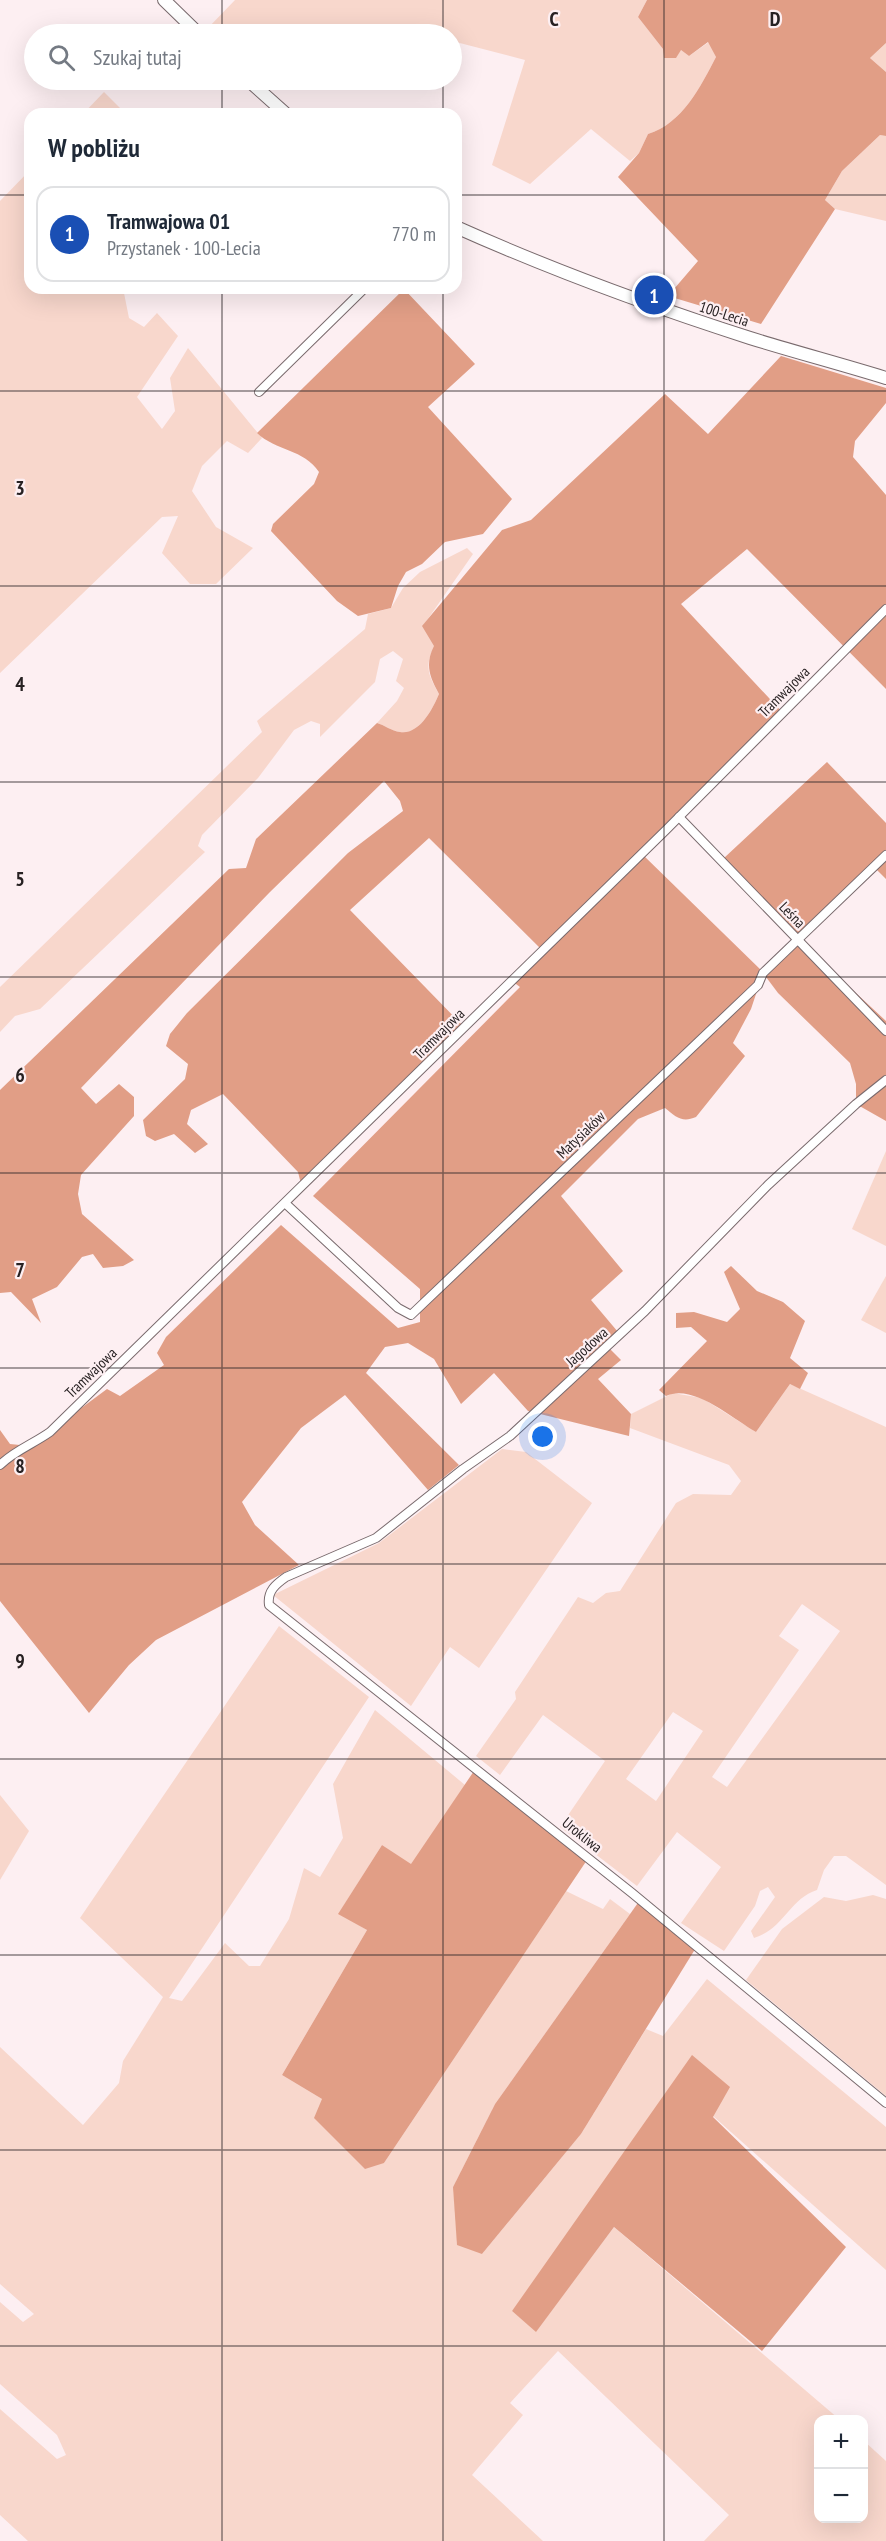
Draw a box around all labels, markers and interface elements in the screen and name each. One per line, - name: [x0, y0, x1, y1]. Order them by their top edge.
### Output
- text: C: [549, 6, 559, 32]
- text: D: [770, 6, 781, 32]
- search box: [24, 24, 462, 90]
- icon: search: [45, 41, 78, 74]
- text: Szukaj tutaj: [93, 43, 182, 71]
- text: W pobliżu: [48, 131, 140, 164]
- text: Tramwajowa 01: [107, 207, 230, 235]
- text: 1: [65, 221, 74, 247]
- text: 770 m: [392, 221, 436, 247]
- text: Przystanek · 100-Lecia: [107, 235, 261, 261]
- pin: 1: [634, 272, 674, 318]
- street label: 100-Lecia: [697, 297, 751, 330]
- text: 3: [15, 475, 25, 501]
- street label: Tramwajowa: [754, 662, 813, 721]
- text: 4: [15, 671, 25, 697]
- text: 5: [15, 866, 25, 892]
- street label: Leśna: [775, 897, 809, 932]
- street label: Tramwajowa: [409, 1004, 468, 1063]
- text: 6: [15, 1062, 25, 1088]
- street label: Matysiaków: [552, 1107, 609, 1162]
- text: 7: [15, 1257, 25, 1283]
- street label: Jagodowa: [561, 1323, 612, 1371]
- street label: Tramwajowa: [61, 1343, 120, 1402]
- your location: [528, 1422, 557, 1451]
- text: 8: [15, 1453, 25, 1479]
- text: 9: [15, 1648, 25, 1674]
- street label: Urokliwa: [559, 1813, 606, 1856]
- map controls: [814, 2415, 868, 2523]
- button: +: [814, 2415, 868, 2469]
- button: −: [814, 2469, 868, 2523]

